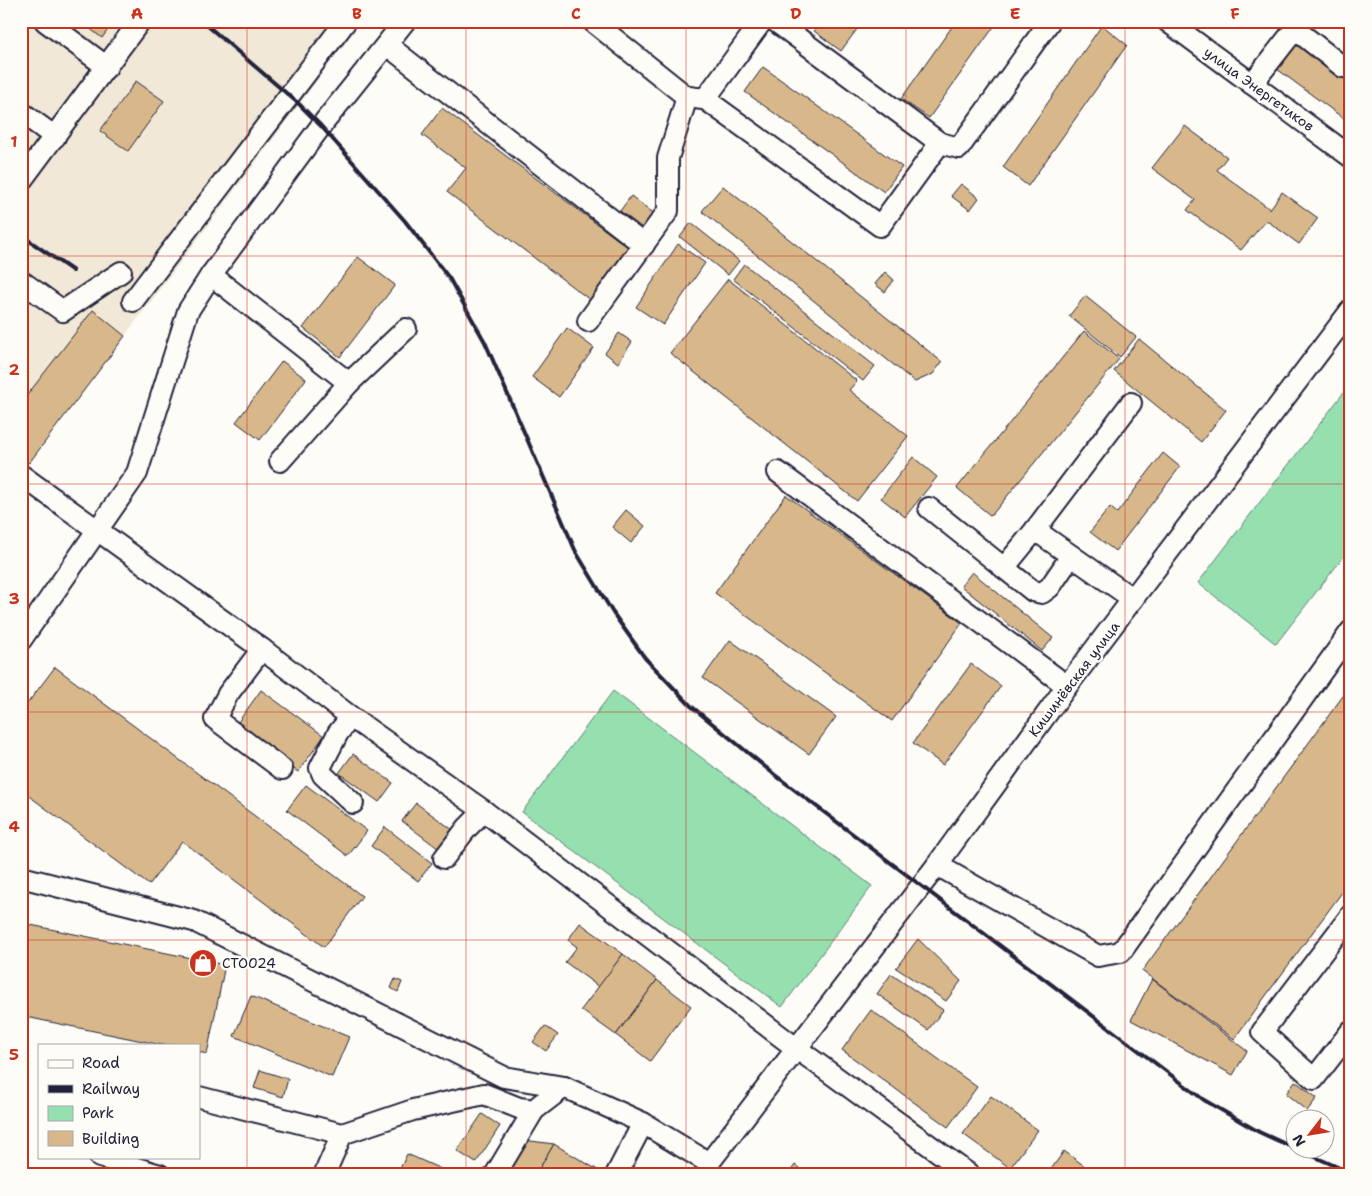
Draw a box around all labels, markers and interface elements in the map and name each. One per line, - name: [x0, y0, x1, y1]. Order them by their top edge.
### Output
- text: A: [131, 3, 143, 24]
- text: B: [352, 3, 362, 24]
- text: C: [571, 3, 581, 24]
- text: D: [790, 3, 802, 24]
- text: E: [1010, 3, 1020, 24]
- text: F: [1230, 3, 1240, 24]
- street label: улица Энергетиков: [1200, 43, 1318, 135]
- text: 1: [10, 131, 18, 152]
- text: 2: [8, 359, 20, 380]
- text: 3: [8, 588, 20, 609]
- street label: Кишинёвская улица: [1025, 617, 1124, 740]
- text: 4: [8, 816, 20, 837]
- shop icon: СТО024: [188, 948, 218, 978]
- place label: СТО024: [222, 954, 276, 972]
- text: 5: [9, 1044, 19, 1065]
- legend: [38, 1044, 200, 1158]
- text: Road: [82, 1053, 120, 1073]
- text: Railway: [82, 1079, 140, 1099]
- text: Park: [82, 1103, 114, 1123]
- north arrow: [1284, 1108, 1334, 1158]
- text: Building: [82, 1129, 139, 1149]
- text: N: [1288, 1131, 1309, 1150]

